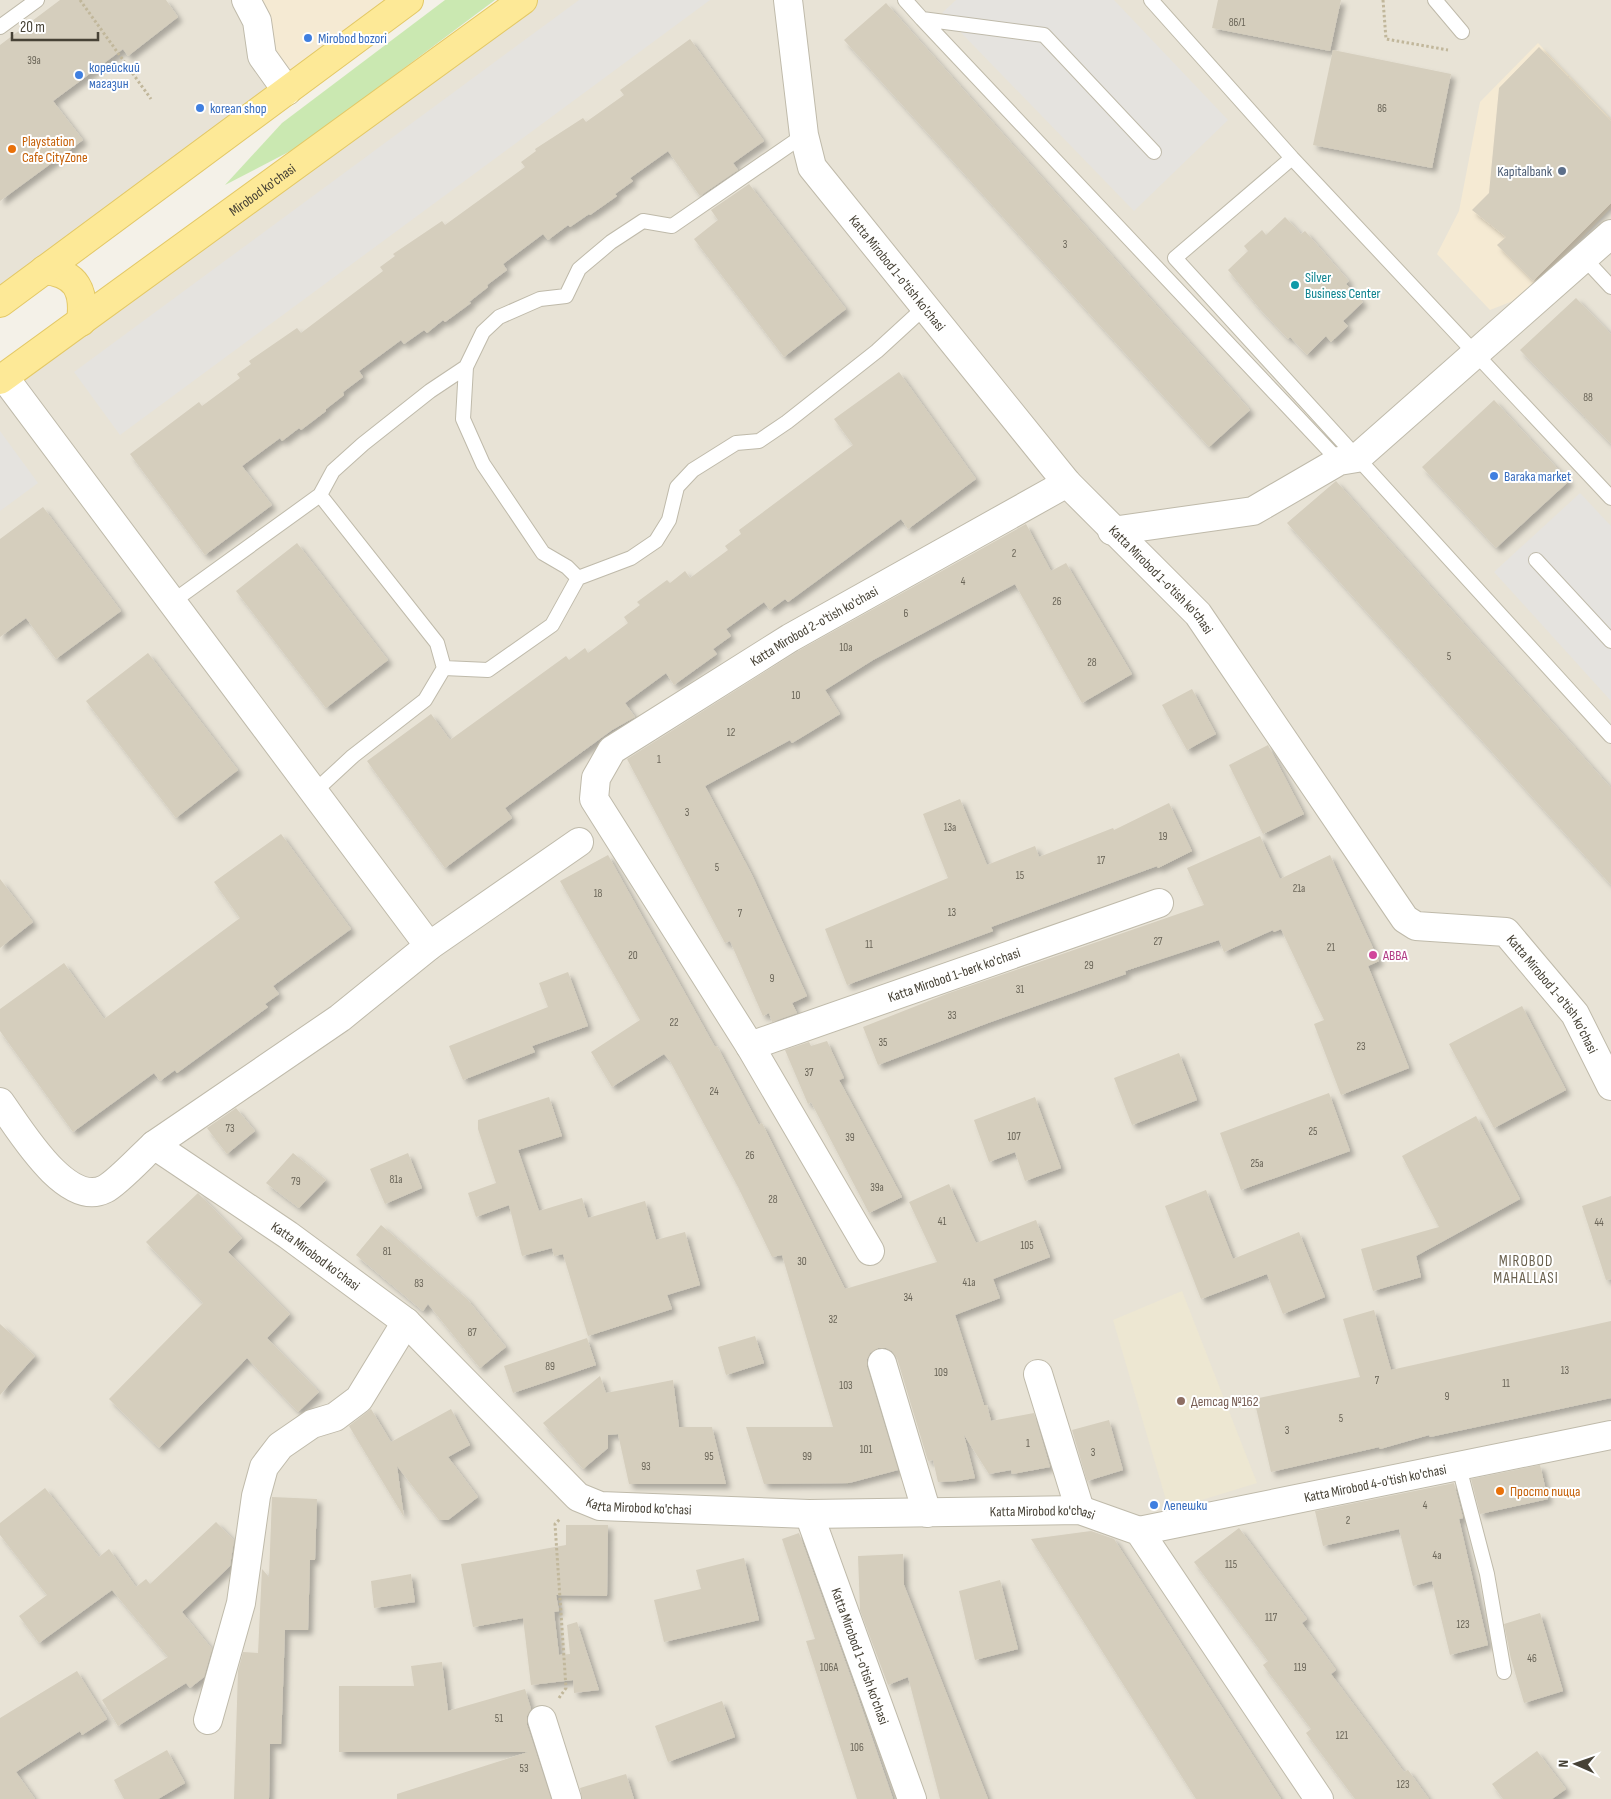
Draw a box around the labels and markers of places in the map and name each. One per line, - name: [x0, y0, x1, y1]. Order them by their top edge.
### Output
- place label: Mirobod bozori: [318, 30, 387, 47]
- marker: Mirobod bozori: [302, 32, 314, 44]
- place label: корейский магазин: [89, 59, 140, 92]
- marker: корейский магазин: [73, 69, 85, 81]
- place label: korean shop: [210, 100, 267, 117]
- marker: korean shop: [194, 102, 206, 114]
- place label: Playstation Cafe CityZone: [22, 133, 88, 166]
- marker: Playstation Cafe CityZone: [6, 143, 18, 155]
- place label: Kapitalbank: [1497, 163, 1553, 180]
- marker: Kapitalbank: [1556, 165, 1568, 177]
- place label: Silver Business Center: [1305, 269, 1381, 302]
- marker: Silver Business Center: [1289, 279, 1301, 291]
- place label: Baraka market: [1504, 468, 1571, 485]
- marker: Baraka market: [1488, 470, 1500, 482]
- place label: ABBA: [1382, 947, 1408, 964]
- marker: ABBA: [1367, 949, 1379, 961]
- place label: Детсад №162: [1191, 1393, 1259, 1410]
- marker: Детсад №162: [1175, 1395, 1187, 1407]
- place label: Просто пицца: [1510, 1483, 1580, 1500]
- marker: Просто пицца: [1494, 1485, 1506, 1497]
- place label: Лепешки: [1163, 1497, 1208, 1514]
- marker: Лепешки: [1148, 1499, 1160, 1511]

